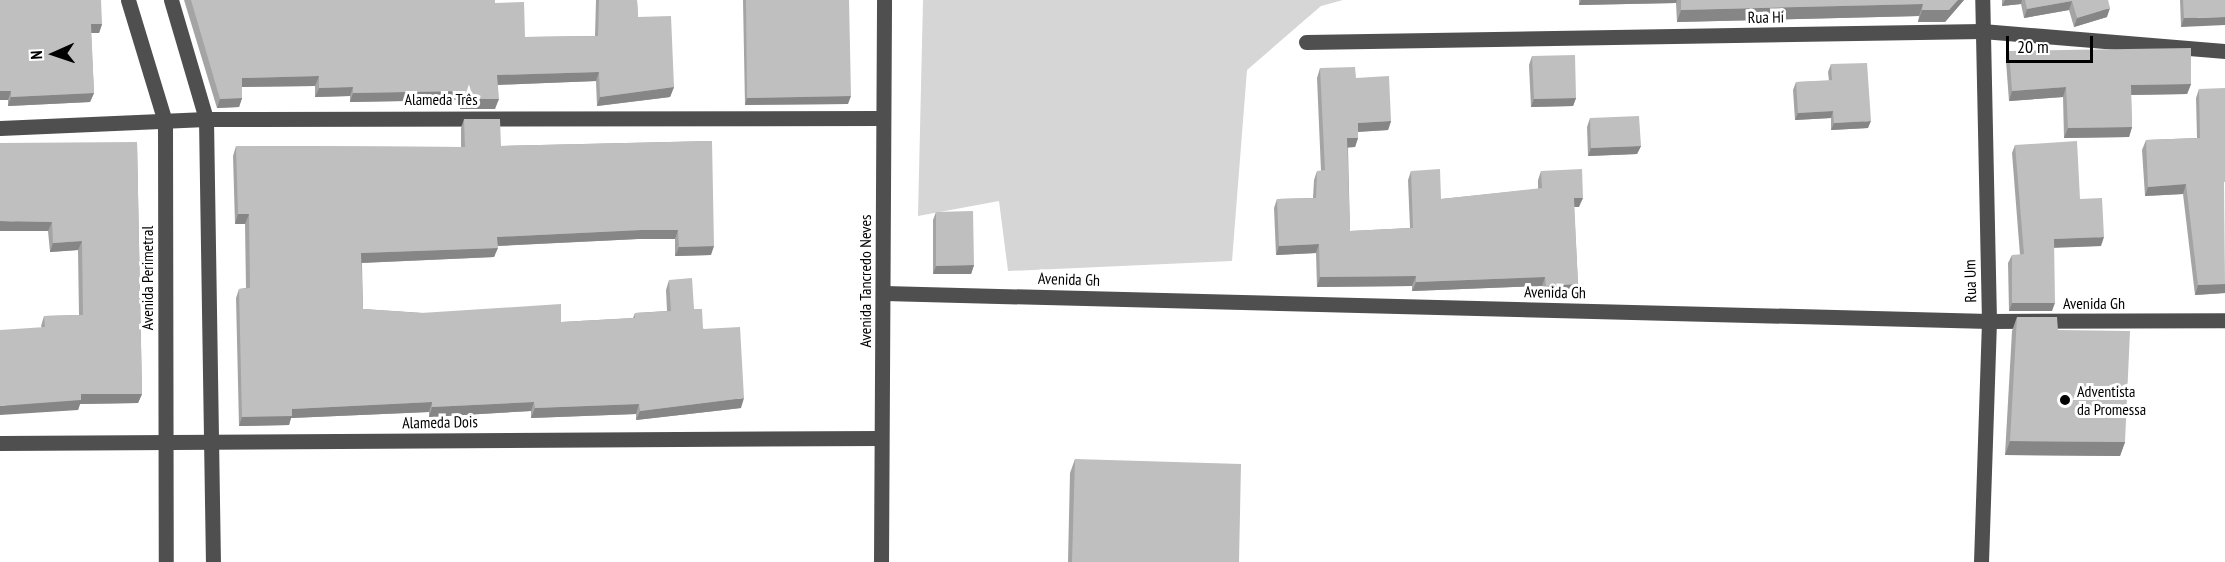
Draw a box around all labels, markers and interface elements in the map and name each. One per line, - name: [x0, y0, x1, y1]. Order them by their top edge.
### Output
- street label: Rua Hi: [1748, 7, 1784, 27]
- north arrow: [24, 24, 84, 84]
- scale bar: [2009, 24, 2096, 62]
- text: 20 m: [2017, 35, 2049, 58]
- text: N: [26, 50, 46, 60]
- street label: Alameda Três: [404, 89, 478, 109]
- street label: Avenida Tancredo Neves: [855, 214, 875, 348]
- street label: Avenida Perimetral: [137, 226, 157, 330]
- street label: Rua Um: [1960, 259, 1980, 303]
- street label: Avenida Gh: [1038, 268, 1100, 290]
- street label: Avenida Gh: [1524, 282, 1586, 302]
- street label: Avenida Gh: [2063, 293, 2125, 313]
- place label: Adventista da Promessa: [2077, 381, 2146, 419]
- marker: Adventista da Promessa: [2058, 393, 2072, 407]
- street label: Alameda Dois: [402, 412, 478, 432]

